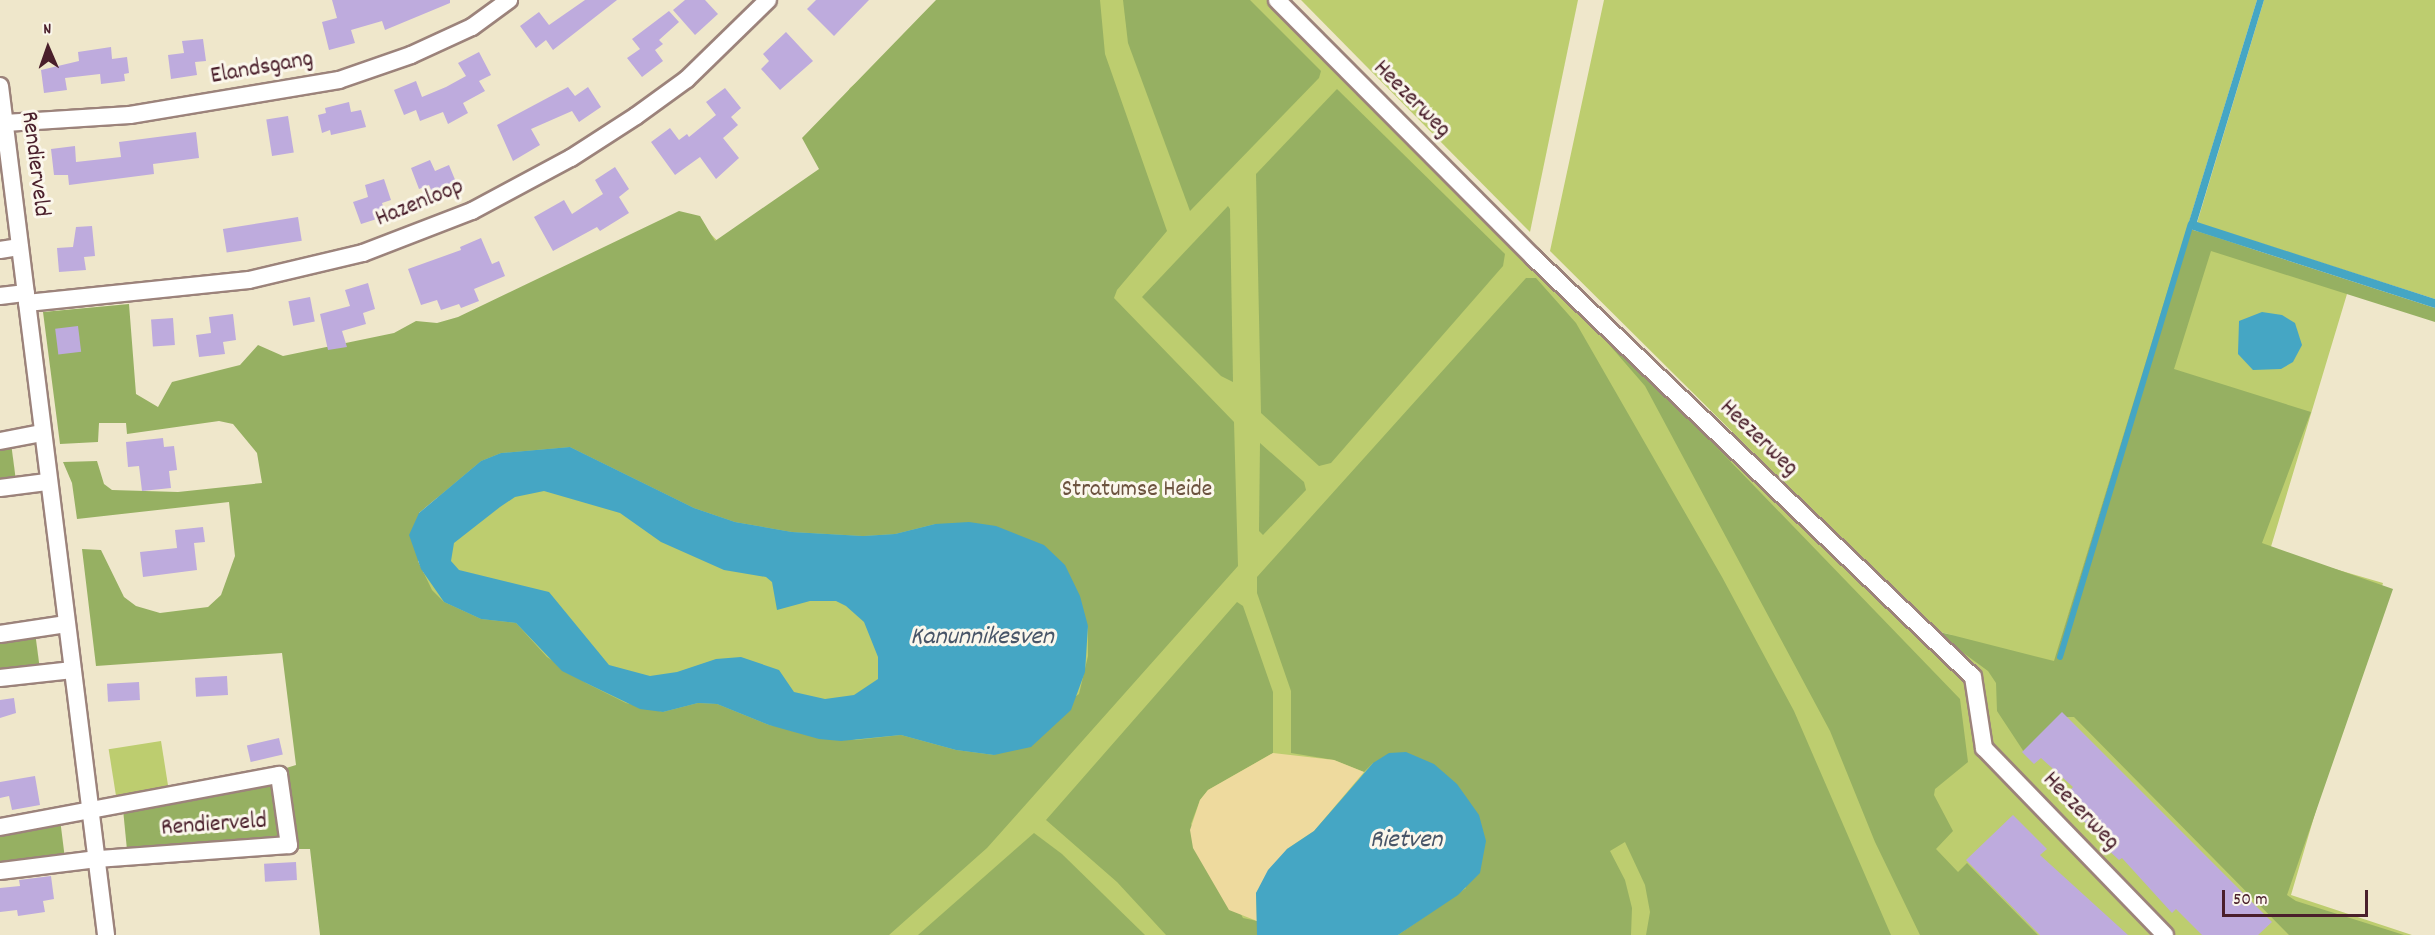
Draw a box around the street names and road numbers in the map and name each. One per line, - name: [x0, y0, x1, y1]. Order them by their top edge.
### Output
- street label: Elandsgang: [208, 46, 316, 92]
- street label: Heezerweg: [1366, 55, 1456, 145]
- street label: Rendierveld: [13, 110, 55, 218]
- street label: Hazenloop: [372, 173, 468, 235]
- street label: Heezerweg: [1713, 394, 1803, 484]
- street label: Heezerweg: [2035, 767, 2125, 857]
- street label: Rendierveld: [160, 808, 268, 844]

